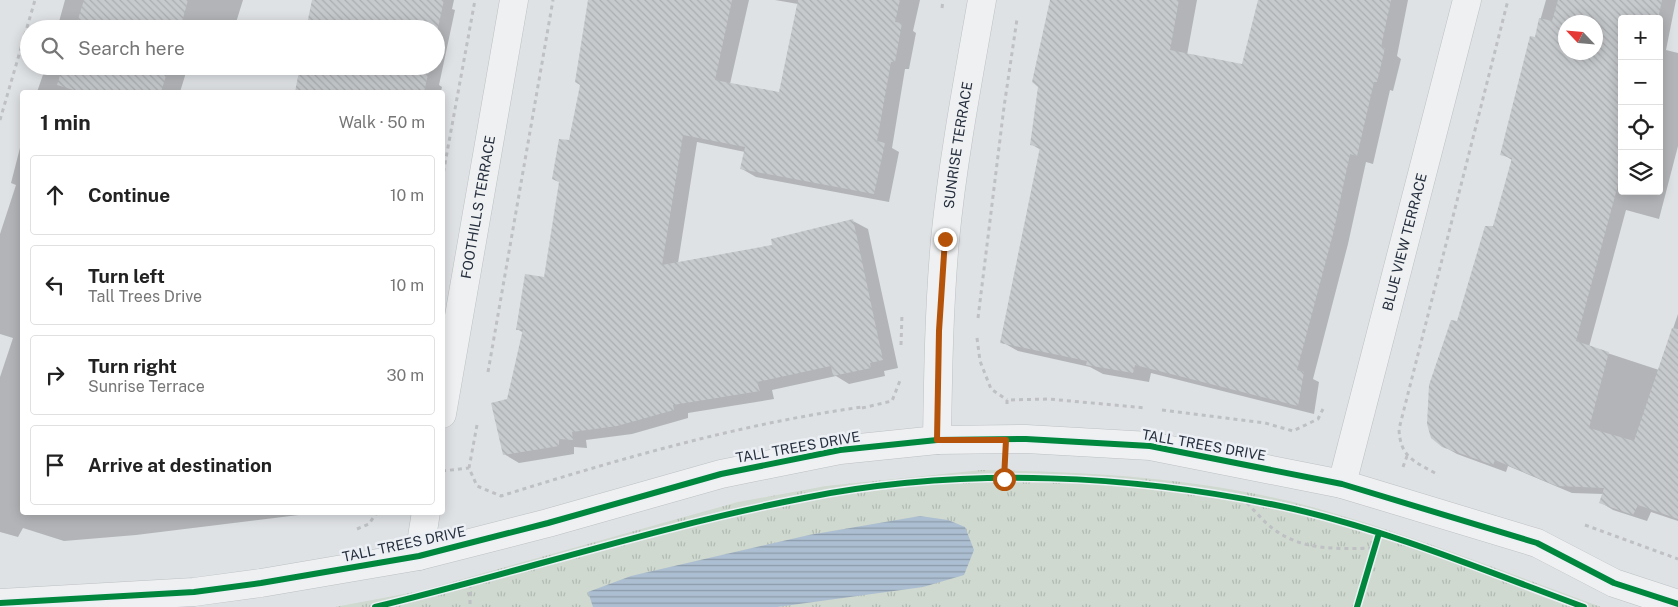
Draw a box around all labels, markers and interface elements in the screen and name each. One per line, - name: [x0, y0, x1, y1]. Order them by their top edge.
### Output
- north arrow: [1558, 15, 1603, 60]
- map controls: [1618, 15, 1663, 195]
- button: +: [1618, 15, 1663, 60]
- search box: [20, 20, 445, 75]
- icon: search: [38, 34, 66, 62]
- text: Search here: [78, 37, 185, 59]
- button: −: [1618, 60, 1663, 105]
- street label: SUNRISE TERRACE: [940, 80, 976, 210]
- button: locate: [1618, 105, 1663, 150]
- text: 1 min: [40, 110, 91, 135]
- text: Walk · 50 m: [339, 113, 425, 132]
- street label: FOOTHILLS TERRACE: [458, 134, 498, 280]
- button: layers: [1618, 150, 1663, 195]
- street label: BLUE VIEW TERRACE: [1379, 171, 1430, 313]
- icon: ahead: [41, 181, 69, 209]
- text: Continue: [88, 184, 170, 206]
- text: 10 m: [390, 186, 424, 205]
- route end: [934, 228, 957, 251]
- text: Turn left: [88, 265, 165, 287]
- icon: left: [41, 271, 69, 299]
- text: 10 m: [390, 276, 424, 295]
- text: Tall Trees Drive: [88, 287, 202, 306]
- text: Turn right: [88, 355, 177, 377]
- icon: right: [41, 361, 69, 389]
- text: 30 m: [387, 366, 424, 385]
- text: Sunrise Terrace: [88, 377, 205, 396]
- street label: TALL TREES DRIVE: [1141, 426, 1267, 464]
- street label: TALL TREES DRIVE: [735, 428, 861, 466]
- icon: arrive: [41, 451, 69, 479]
- text: Arrive at destination: [88, 454, 272, 476]
- route start: [993, 468, 1016, 491]
- street label: TALL TREES DRIVE: [341, 523, 467, 565]

